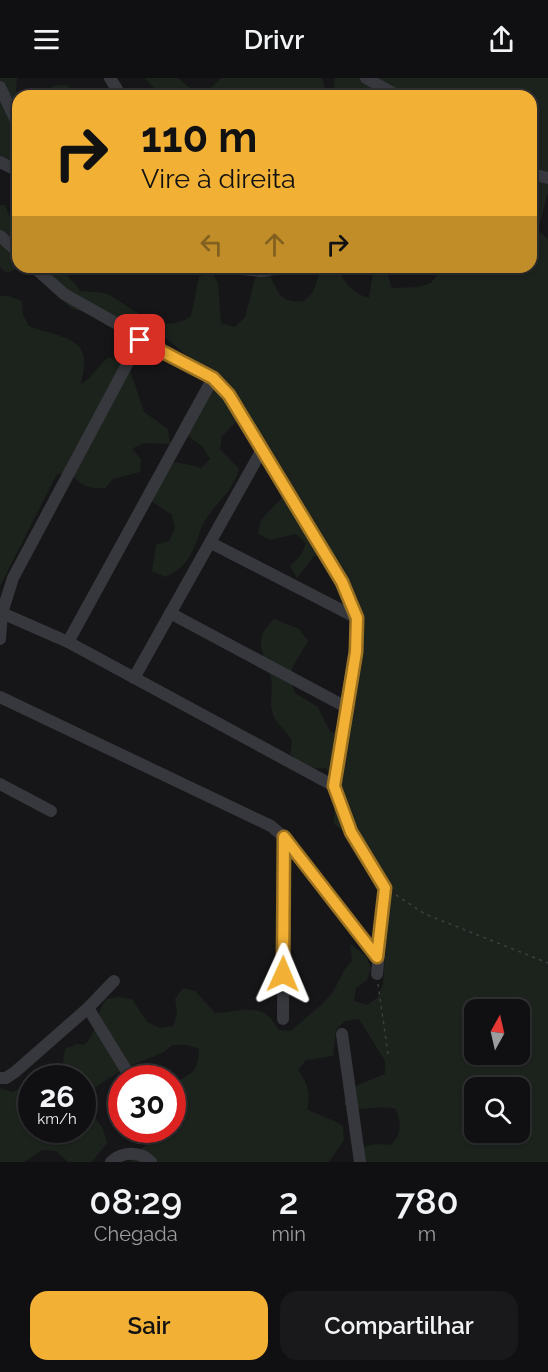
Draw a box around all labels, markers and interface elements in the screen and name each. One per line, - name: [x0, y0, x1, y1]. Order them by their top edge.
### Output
- icon: menu: [30, 23, 63, 56]
- icon: share: [485, 23, 518, 56]
- text: Drivr: [244, 24, 304, 55]
- text: 110 m: [141, 113, 257, 162]
- icon: right: [42, 114, 120, 192]
- text: Vire à direita: [141, 163, 296, 194]
- icon: left: [195, 228, 228, 261]
- icon: ahead: [258, 228, 291, 261]
- icon: right: [321, 228, 354, 261]
- pin: [114, 314, 165, 365]
- icon: arrive: [123, 323, 156, 356]
- position arrow: [251, 942, 315, 1006]
- north arrow: [464, 999, 530, 1065]
- map controls: [464, 999, 530, 1143]
- speed limit sign: 30: [108, 1065, 186, 1143]
- button: search: [464, 1077, 530, 1143]
- text: 26: [39, 1079, 75, 1114]
- text: km/h: [37, 1110, 77, 1128]
- text: 08:29: [89, 1180, 182, 1222]
- text: 2: [279, 1180, 299, 1222]
- text: 780: [395, 1180, 459, 1222]
- text: Chegada: [94, 1222, 178, 1246]
- text: min: [271, 1222, 306, 1246]
- text: m: [418, 1222, 436, 1246]
- button: Sair: [30, 1291, 268, 1360]
- button: Compartilhar: [280, 1291, 518, 1360]

